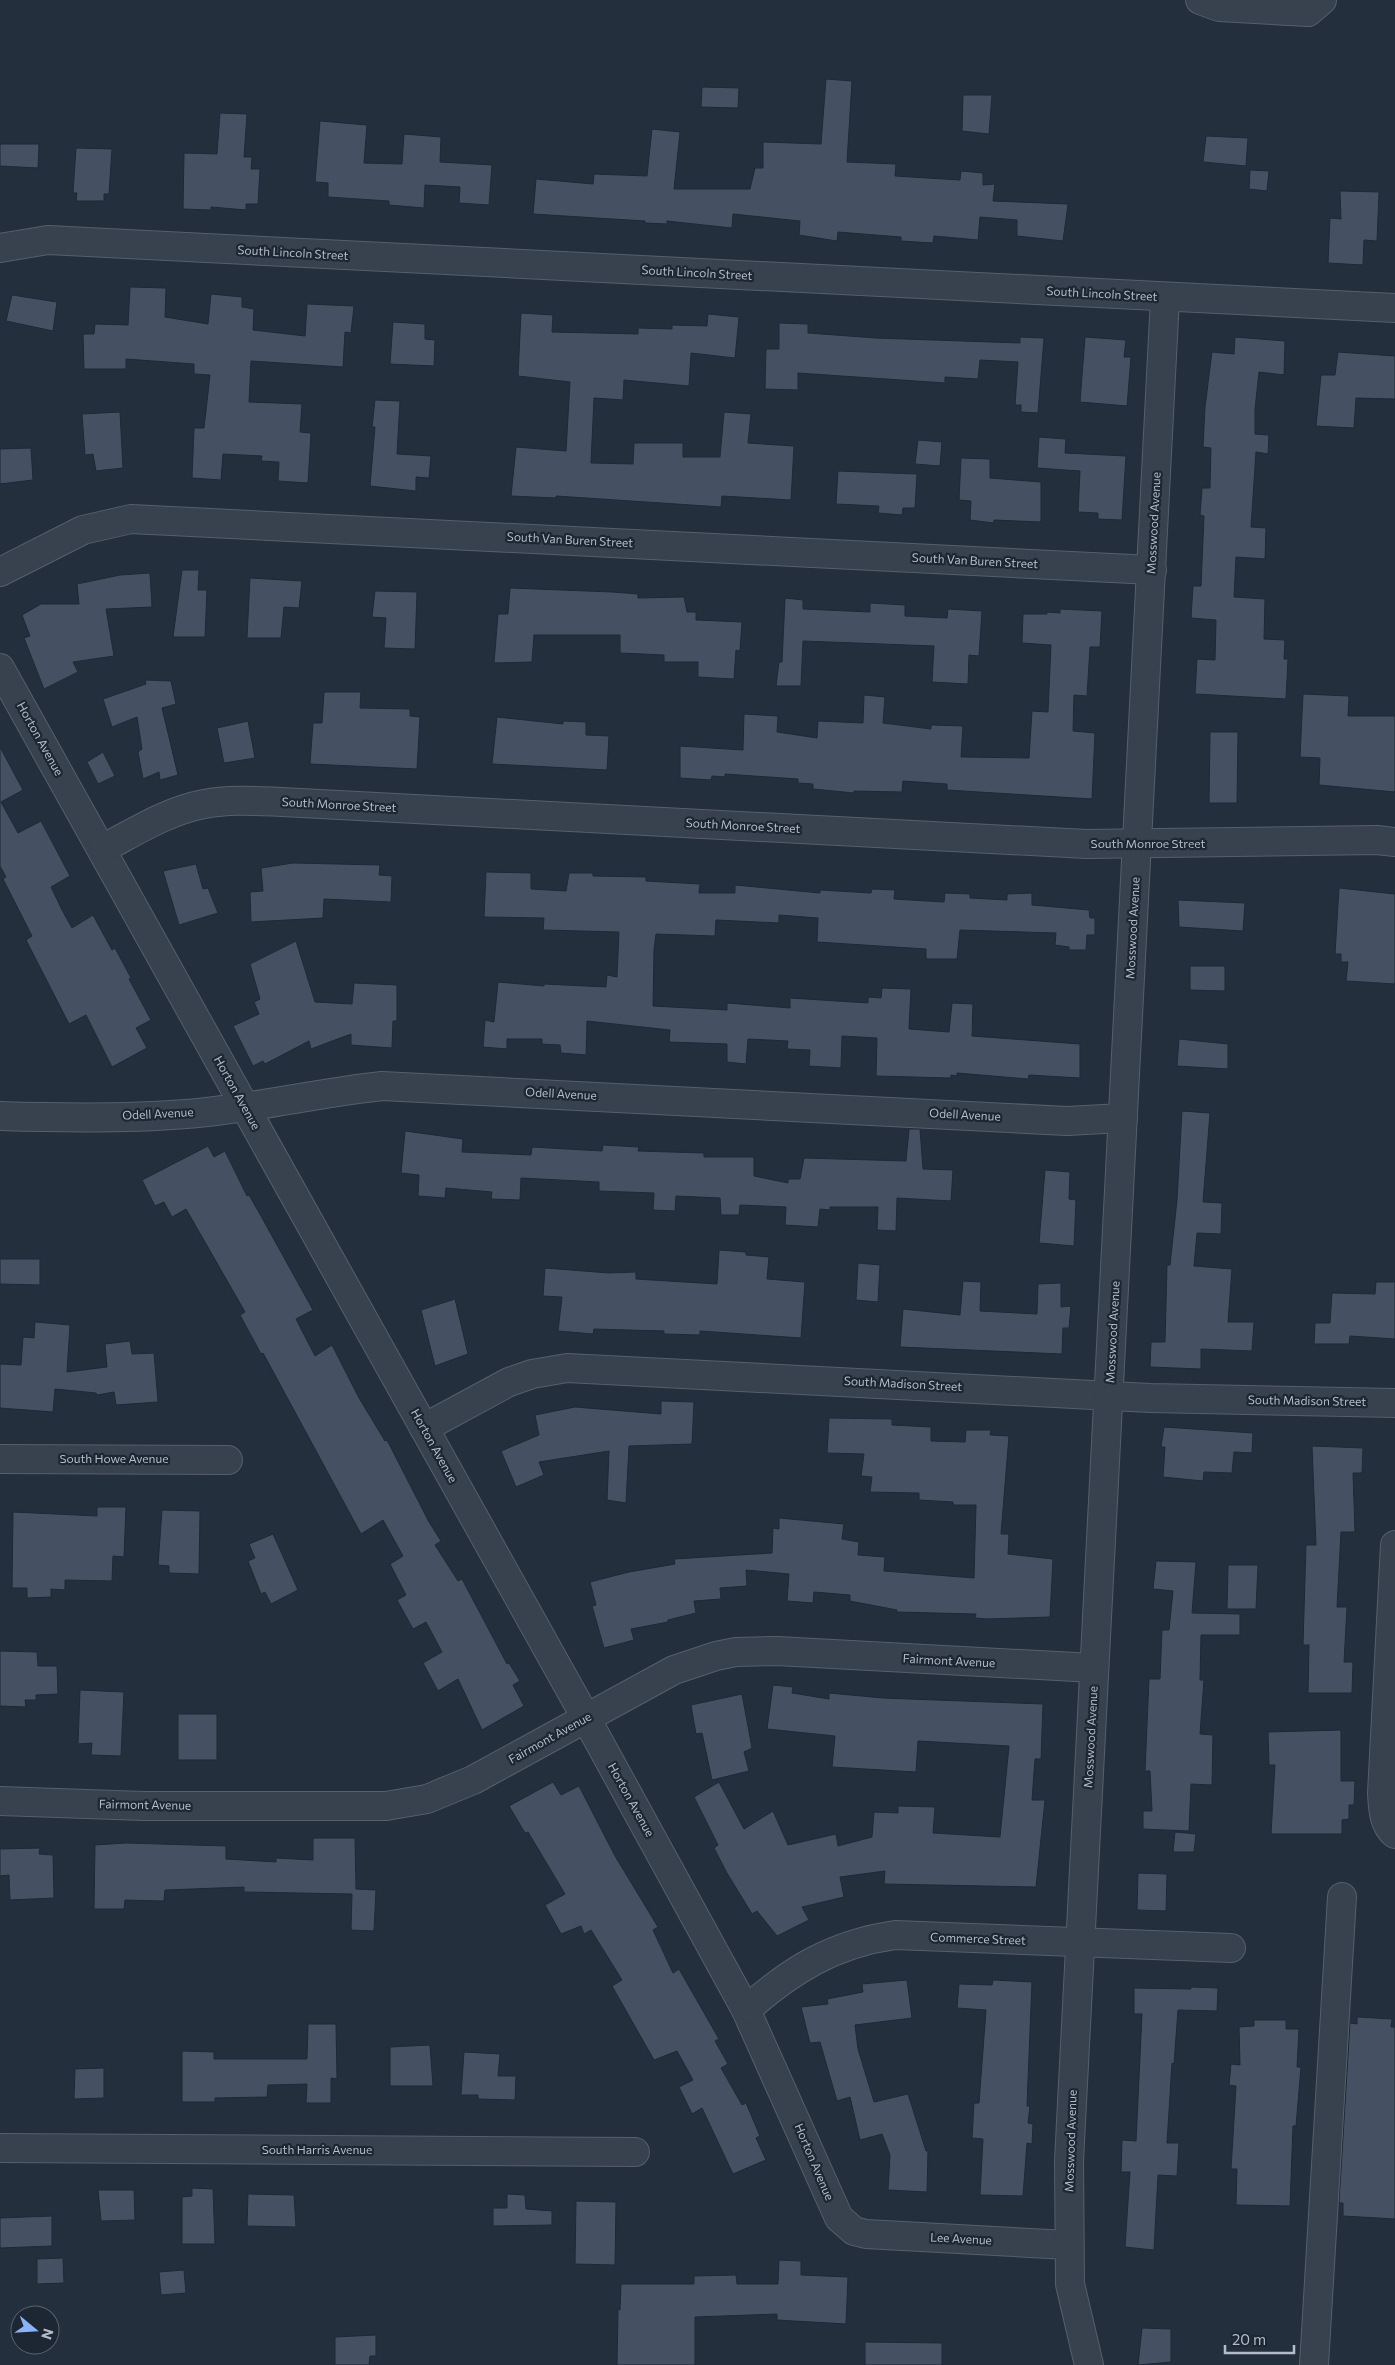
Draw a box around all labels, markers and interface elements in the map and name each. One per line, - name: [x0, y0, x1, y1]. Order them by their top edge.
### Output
- street label: South Lincoln Street: [237, 242, 349, 262]
- street label: South Lincoln Street: [641, 262, 753, 282]
- street label: South Lincoln Street: [1046, 283, 1158, 303]
- street label: Mosswood Avenue: [1143, 472, 1163, 574]
- street label: South Van Buren Street: [507, 529, 634, 549]
- street label: South Van Buren Street: [912, 550, 1039, 570]
- street label: Horton Avenue: [15, 699, 67, 778]
- street label: South Monroe Street: [281, 794, 397, 814]
- street label: South Monroe Street: [685, 815, 801, 835]
- street label: South Monroe Street: [1091, 836, 1205, 850]
- street label: Mosswood Avenue: [1122, 877, 1142, 979]
- street label: Horton Avenue: [212, 1053, 264, 1132]
- street label: Odell Avenue: [525, 1084, 597, 1102]
- street label: Odell Avenue: [122, 1104, 194, 1122]
- street label: Odell Avenue: [929, 1105, 1001, 1123]
- street label: Mosswood Avenue: [1102, 1281, 1122, 1383]
- street label: South Madison Street: [844, 1373, 963, 1393]
- street label: South Madison Street: [1248, 1392, 1366, 1408]
- street label: Horton Avenue: [409, 1406, 461, 1485]
- street label: South Howe Avenue: [60, 1451, 168, 1465]
- street label: Fairmont Avenue: [902, 1651, 996, 1669]
- street label: Mosswood Avenue: [1080, 1686, 1100, 1788]
- street label: Fairmont Avenue: [506, 1709, 593, 1766]
- street label: Horton Avenue: [606, 1760, 658, 1839]
- street label: Fairmont Avenue: [99, 1796, 191, 1812]
- street label: Commerce Street: [930, 1929, 1026, 1947]
- street label: Mosswood Avenue: [1061, 2090, 1079, 2192]
- street label: Horton Avenue: [792, 2121, 837, 2202]
- street label: South Harris Avenue: [262, 2142, 372, 2156]
- street label: Lee Avenue: [930, 2229, 992, 2247]
- north arrow: [10, 2305, 60, 2355]
- scale bar: [1225, 2322, 1294, 2354]
- text: N: [38, 2327, 58, 2342]
- text: 20 m: [1232, 2330, 1266, 2348]

